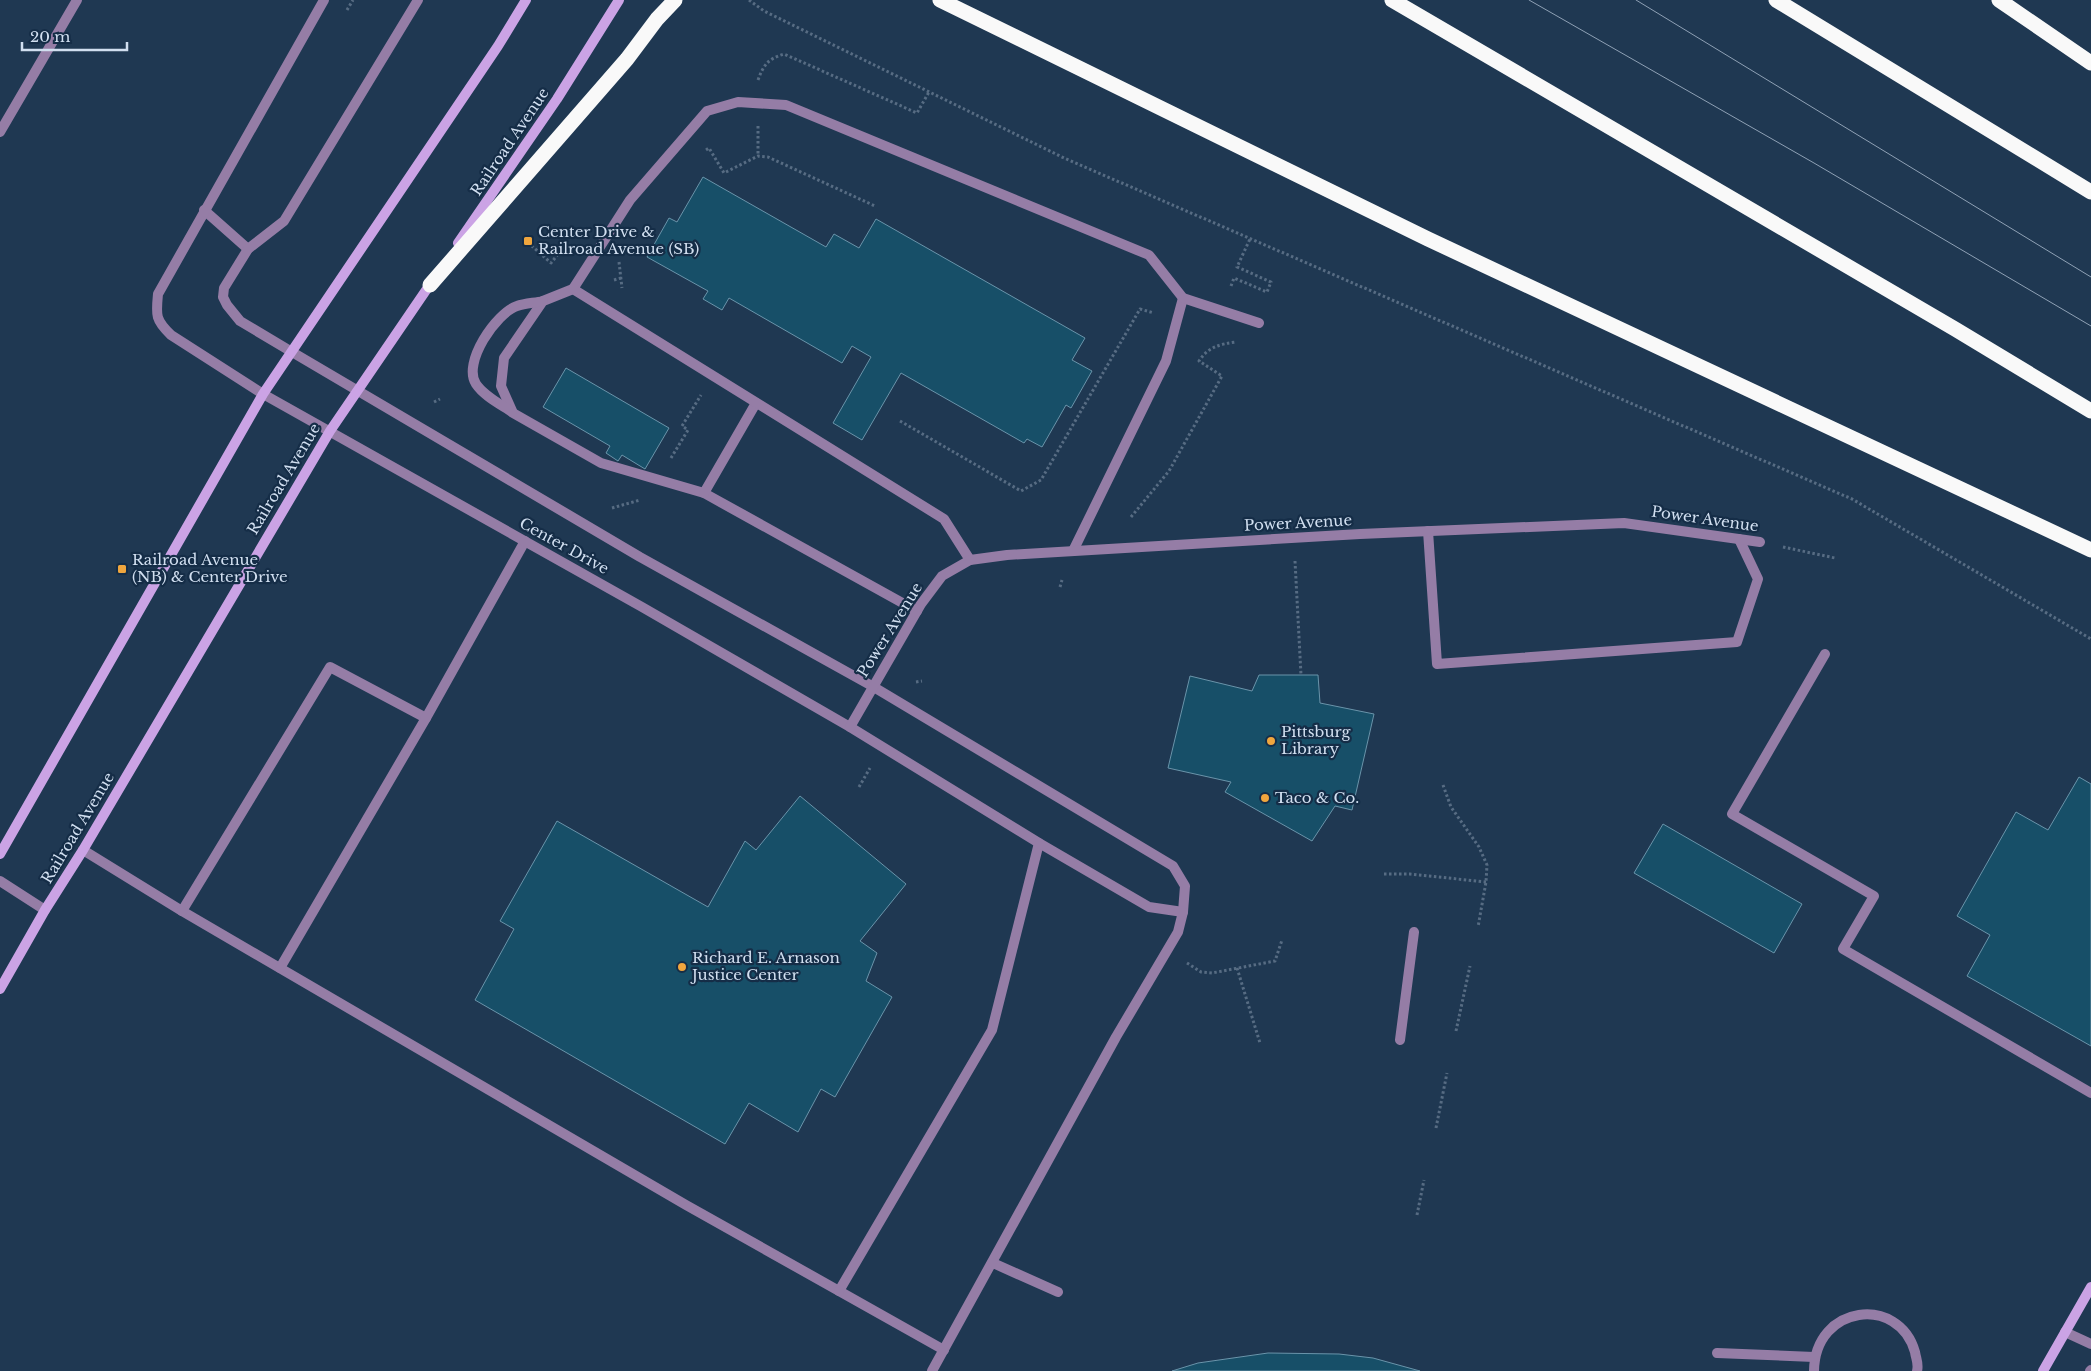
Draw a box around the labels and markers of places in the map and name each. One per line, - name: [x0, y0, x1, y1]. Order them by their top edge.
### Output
- place label: Center Drive & Railroad Avenue (SB): [538, 222, 699, 258]
- marker: Center Drive & Railroad Avenue (SB): [522, 235, 534, 247]
- place label: Railroad Avenue (NB) & Center Drive: [132, 550, 288, 586]
- marker: Railroad Avenue (NB) & Center Drive: [116, 563, 128, 575]
- place label: Pittsburg Library: [1281, 722, 1352, 758]
- marker: Pittsburg Library: [1265, 735, 1277, 747]
- place label: Taco & Co.: [1275, 788, 1359, 807]
- marker: Taco & Co.: [1259, 792, 1271, 804]
- place label: Richard E. Arnason Justice Center: [690, 948, 840, 984]
- marker: Richard E. Arnason Justice Center: [676, 961, 688, 973]

